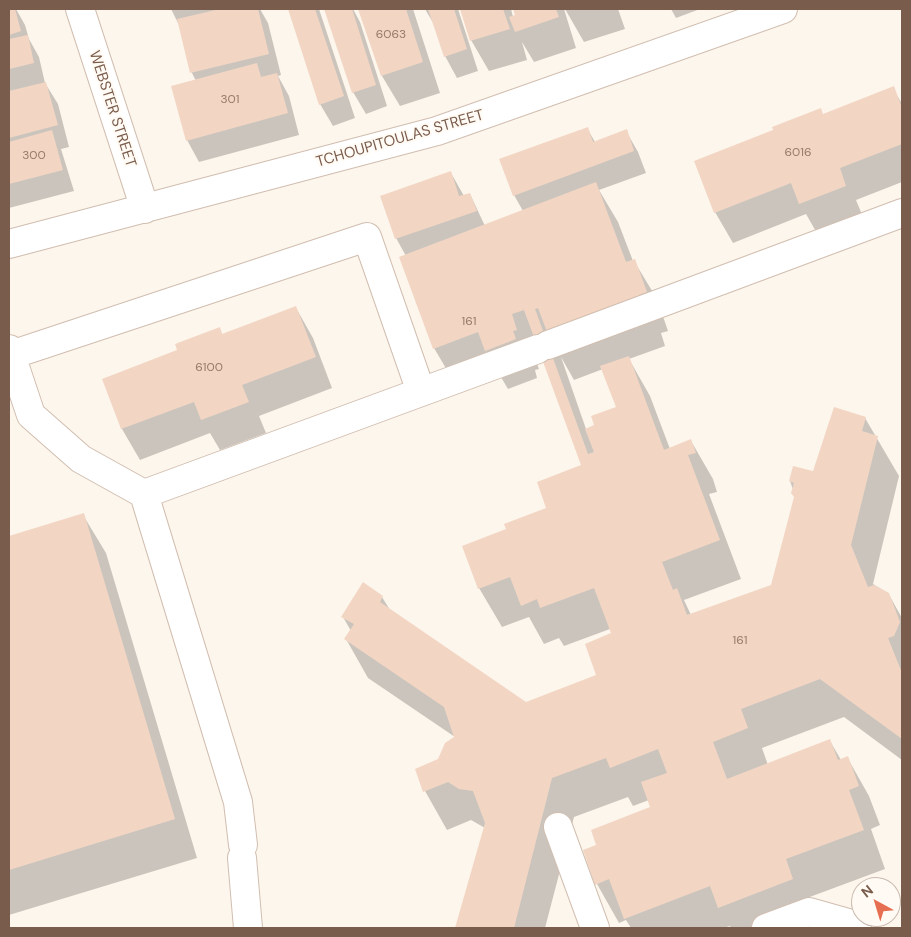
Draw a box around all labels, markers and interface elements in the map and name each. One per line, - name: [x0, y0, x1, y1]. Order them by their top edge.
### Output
- house number: 6063: [376, 28, 406, 42]
- street label: WEBSTER STREET: [85, 48, 139, 170]
- house number: 301: [220, 93, 240, 107]
- street label: TCHOUPITOULAS STREET: [314, 106, 486, 172]
- house number: 6016: [784, 146, 812, 160]
- house number: 300: [22, 149, 46, 163]
- house number: 161: [461, 315, 477, 329]
- house number: 6100: [195, 361, 223, 375]
- house number: 161: [732, 634, 748, 648]
- north arrow: [851, 877, 901, 927]
- text: N: [858, 881, 877, 901]

